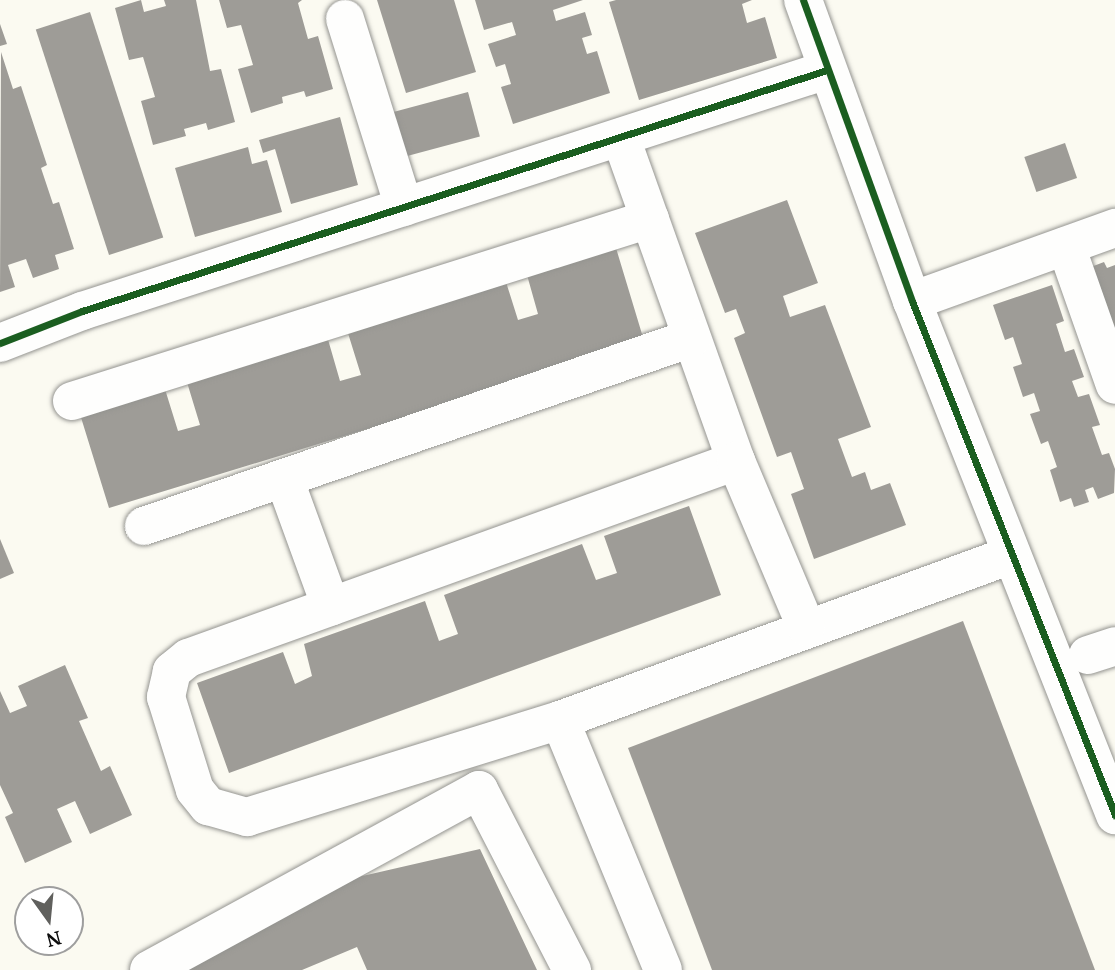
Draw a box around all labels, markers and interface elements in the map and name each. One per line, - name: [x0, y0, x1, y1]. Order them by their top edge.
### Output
- north arrow: [14, 886, 84, 956]
- text: N: [44, 926, 64, 954]

